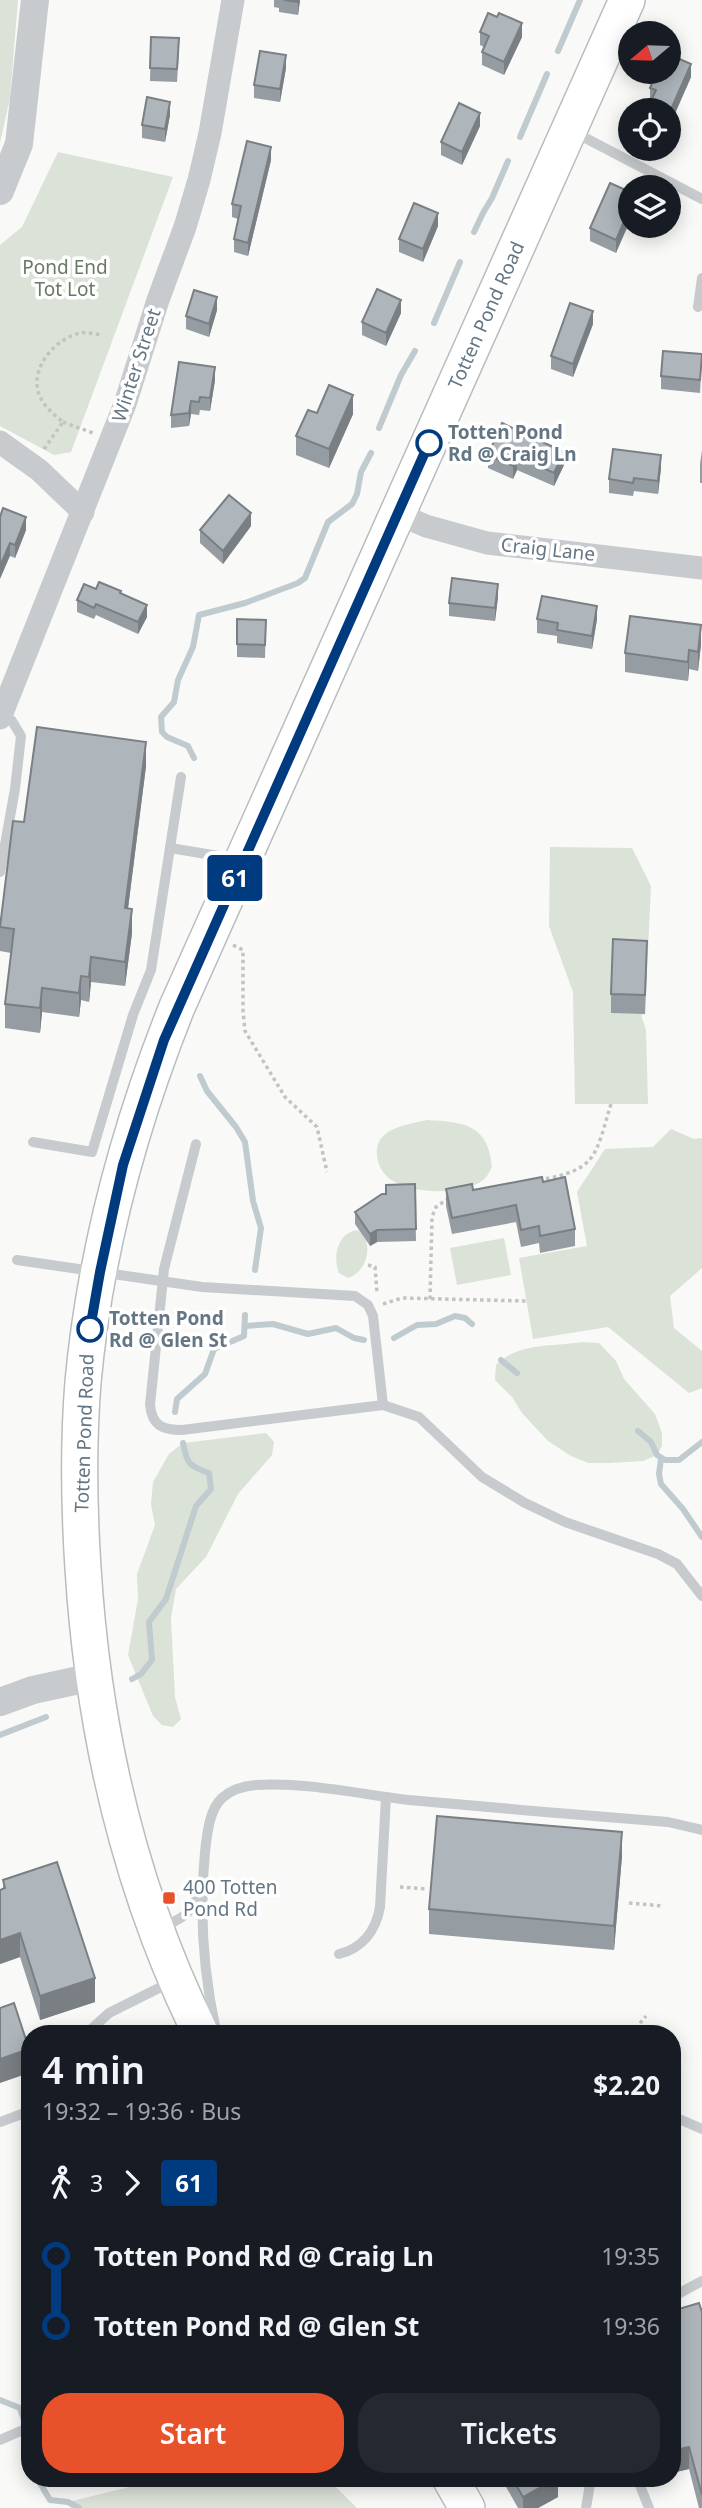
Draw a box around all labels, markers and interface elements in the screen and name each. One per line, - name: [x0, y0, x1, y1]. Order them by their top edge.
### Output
- north arrow: [618, 21, 681, 84]
- map controls: [618, 21, 681, 238]
- button: locate: [618, 98, 681, 161]
- button: layers: [618, 175, 681, 238]
- street label: Totten Pond Road: [442, 237, 530, 393]
- park label: Pond End Tot Lot: [22, 254, 108, 302]
- street label: Winter Street: [105, 305, 167, 425]
- place label: Totten Pond Rd @ Craig Ln: [448, 419, 577, 467]
- marker: Totten Pond Rd @ Craig Ln: [416, 430, 442, 456]
- street label: Craig Lane: [500, 531, 596, 567]
- line badge: 61: [204, 855, 266, 901]
- text: 61: [221, 861, 249, 894]
- place label: Totten Pond Rd @ Glen St: [109, 1305, 227, 1353]
- marker: Totten Pond Rd @ Glen St: [77, 1316, 103, 1342]
- street label: Totten Pond Road: [68, 1353, 100, 1513]
- place label: 400 Totten Pond Rd: [183, 1874, 277, 1922]
- marker: 400 Totten Pond Rd: [161, 1890, 177, 1906]
- text: 4 min: [42, 2043, 145, 2095]
- text: $2.20: [593, 2067, 660, 2103]
- text: 19:32 – 19:36 · Bus: [42, 2095, 241, 2127]
- icon: walk: [42, 2164, 80, 2202]
- icon: forward: [113, 2164, 151, 2202]
- text: 61: [175, 2166, 203, 2199]
- text: 3: [90, 2167, 103, 2199]
- text: Totten Pond Rd @ Craig Ln: [94, 2238, 434, 2274]
- text: 19:35: [601, 2240, 660, 2272]
- text: Totten Pond Rd @ Glen St: [94, 2308, 419, 2344]
- text: 19:36: [601, 2310, 660, 2342]
- button: Start: [42, 2393, 344, 2473]
- button: Tickets: [358, 2393, 660, 2473]

